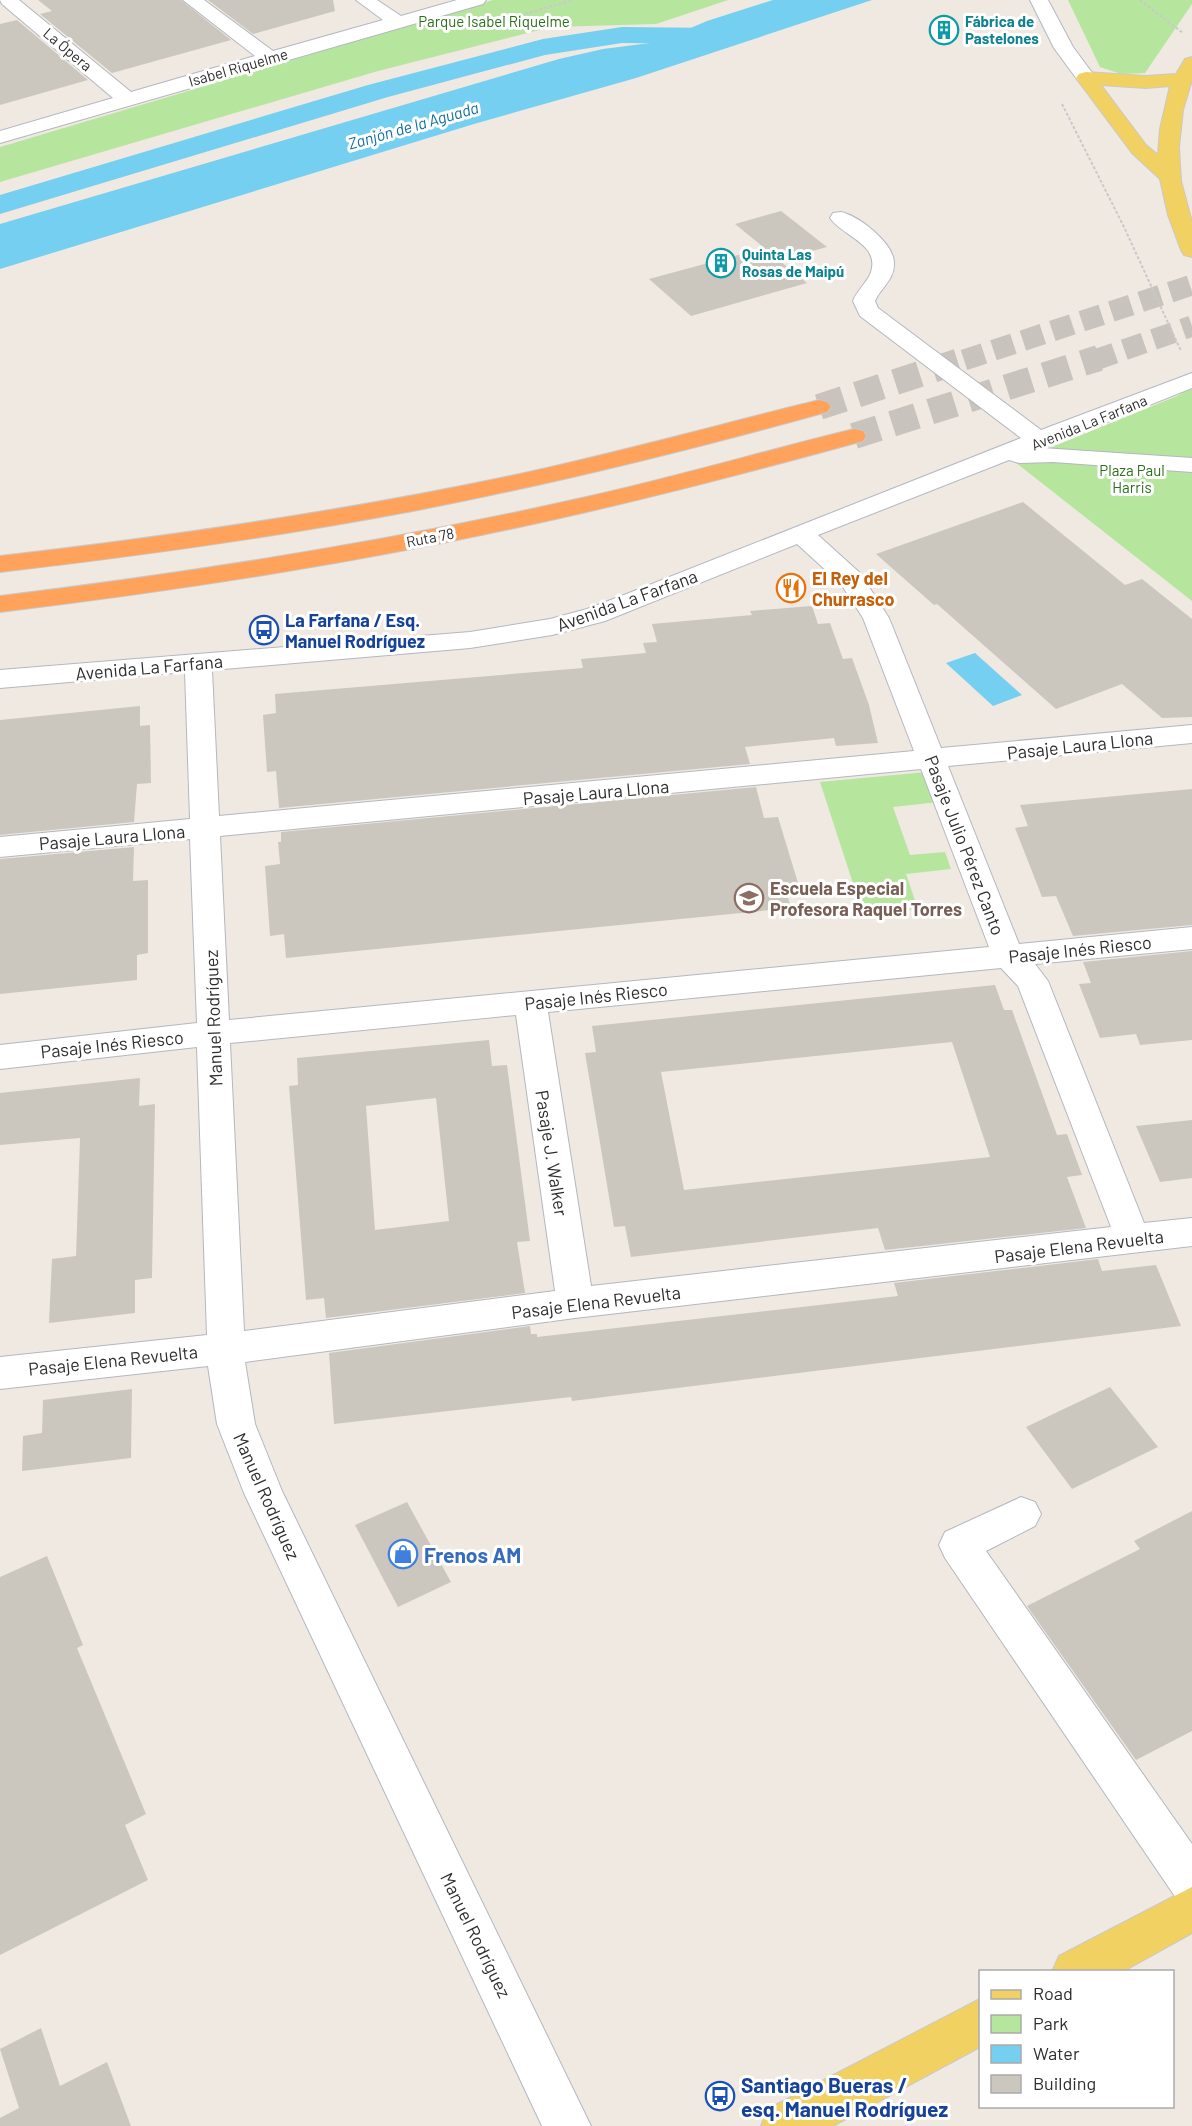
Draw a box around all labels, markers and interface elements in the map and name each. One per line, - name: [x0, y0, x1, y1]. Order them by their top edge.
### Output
- park label: Parque Isabel Riquelme: [418, 12, 570, 30]
- place label: Fábrica de Pastelones: [965, 12, 1039, 47]
- building icon: Fábrica de Pastelones: [928, 14, 960, 46]
- street label: La Ópera: [40, 24, 96, 74]
- street label: Isabel Riquelme: [186, 44, 290, 90]
- water label: Zanjón de la Aguada: [345, 97, 481, 153]
- place label: Quinta Las Rosas de Maipú: [742, 245, 844, 280]
- building icon: Quinta Las Rosas de Maipú: [705, 247, 737, 279]
- street label: Avenida La Farfana: [1028, 391, 1150, 453]
- park label: Plaza Paul Harris: [1099, 461, 1165, 496]
- street label: Ruta 78: [405, 524, 455, 550]
- street label: Avenida La Farfana: [554, 564, 700, 636]
- place label: El Rey del Churrasco: [812, 567, 894, 610]
- restaurant icon: El Rey del Churrasco: [775, 572, 807, 604]
- place label: La Farfana / Esq. Manuel Rodríguez: [285, 609, 425, 652]
- bus stop icon: La Farfana / Esq. Manuel Rodríguez: [248, 614, 280, 646]
- street label: Avenida La Farfana: [74, 650, 224, 684]
- street label: Pasaje Laura Llona: [1006, 726, 1154, 764]
- street label: Pasaje Julio Pérez Canto: [921, 752, 1009, 938]
- street label: Pasaje Laura Llona: [522, 775, 670, 809]
- street label: Pasaje Laura Llona: [38, 820, 186, 854]
- place label: Escuela Especial Profesora Raquel Torres: [770, 877, 962, 920]
- school or university icon: Escuela Especial Profesora Raquel Torres: [733, 882, 765, 914]
- street label: Pasaje Inés Riesco: [1007, 931, 1153, 967]
- street label: Manuel Rodríguez: [200, 949, 226, 1087]
- street label: Pasaje Inés Riesco: [523, 978, 669, 1014]
- street label: Pasaje Inés Riesco: [39, 1026, 185, 1062]
- street label: Pasaje J. Walker: [531, 1088, 573, 1218]
- street label: Pasaje Elena Revuelta: [993, 1225, 1165, 1267]
- street label: Pasaje Elena Revuelta: [510, 1281, 682, 1323]
- street label: Pasaje Elena Revuelta: [27, 1340, 199, 1380]
- street label: Manuel Rodríguez: [229, 1429, 305, 1563]
- shop icon: Frenos AM: [387, 1538, 419, 1570]
- place label: Frenos AM: [424, 1542, 521, 1567]
- street label: Manuel Rodríguez: [436, 1869, 516, 2001]
- legend: [979, 1970, 1174, 2108]
- text: Road: [1033, 1982, 1073, 2004]
- text: Park: [1033, 2012, 1068, 2034]
- text: Water: [1033, 2042, 1080, 2064]
- place label: Santiago Bueras / esq. Manuel Rodríguez: [741, 2072, 948, 2121]
- text: Building: [1033, 2072, 1096, 2094]
- bus stop icon: Santiago Bueras / esq. Manuel Rodríguez: [704, 2080, 736, 2112]

